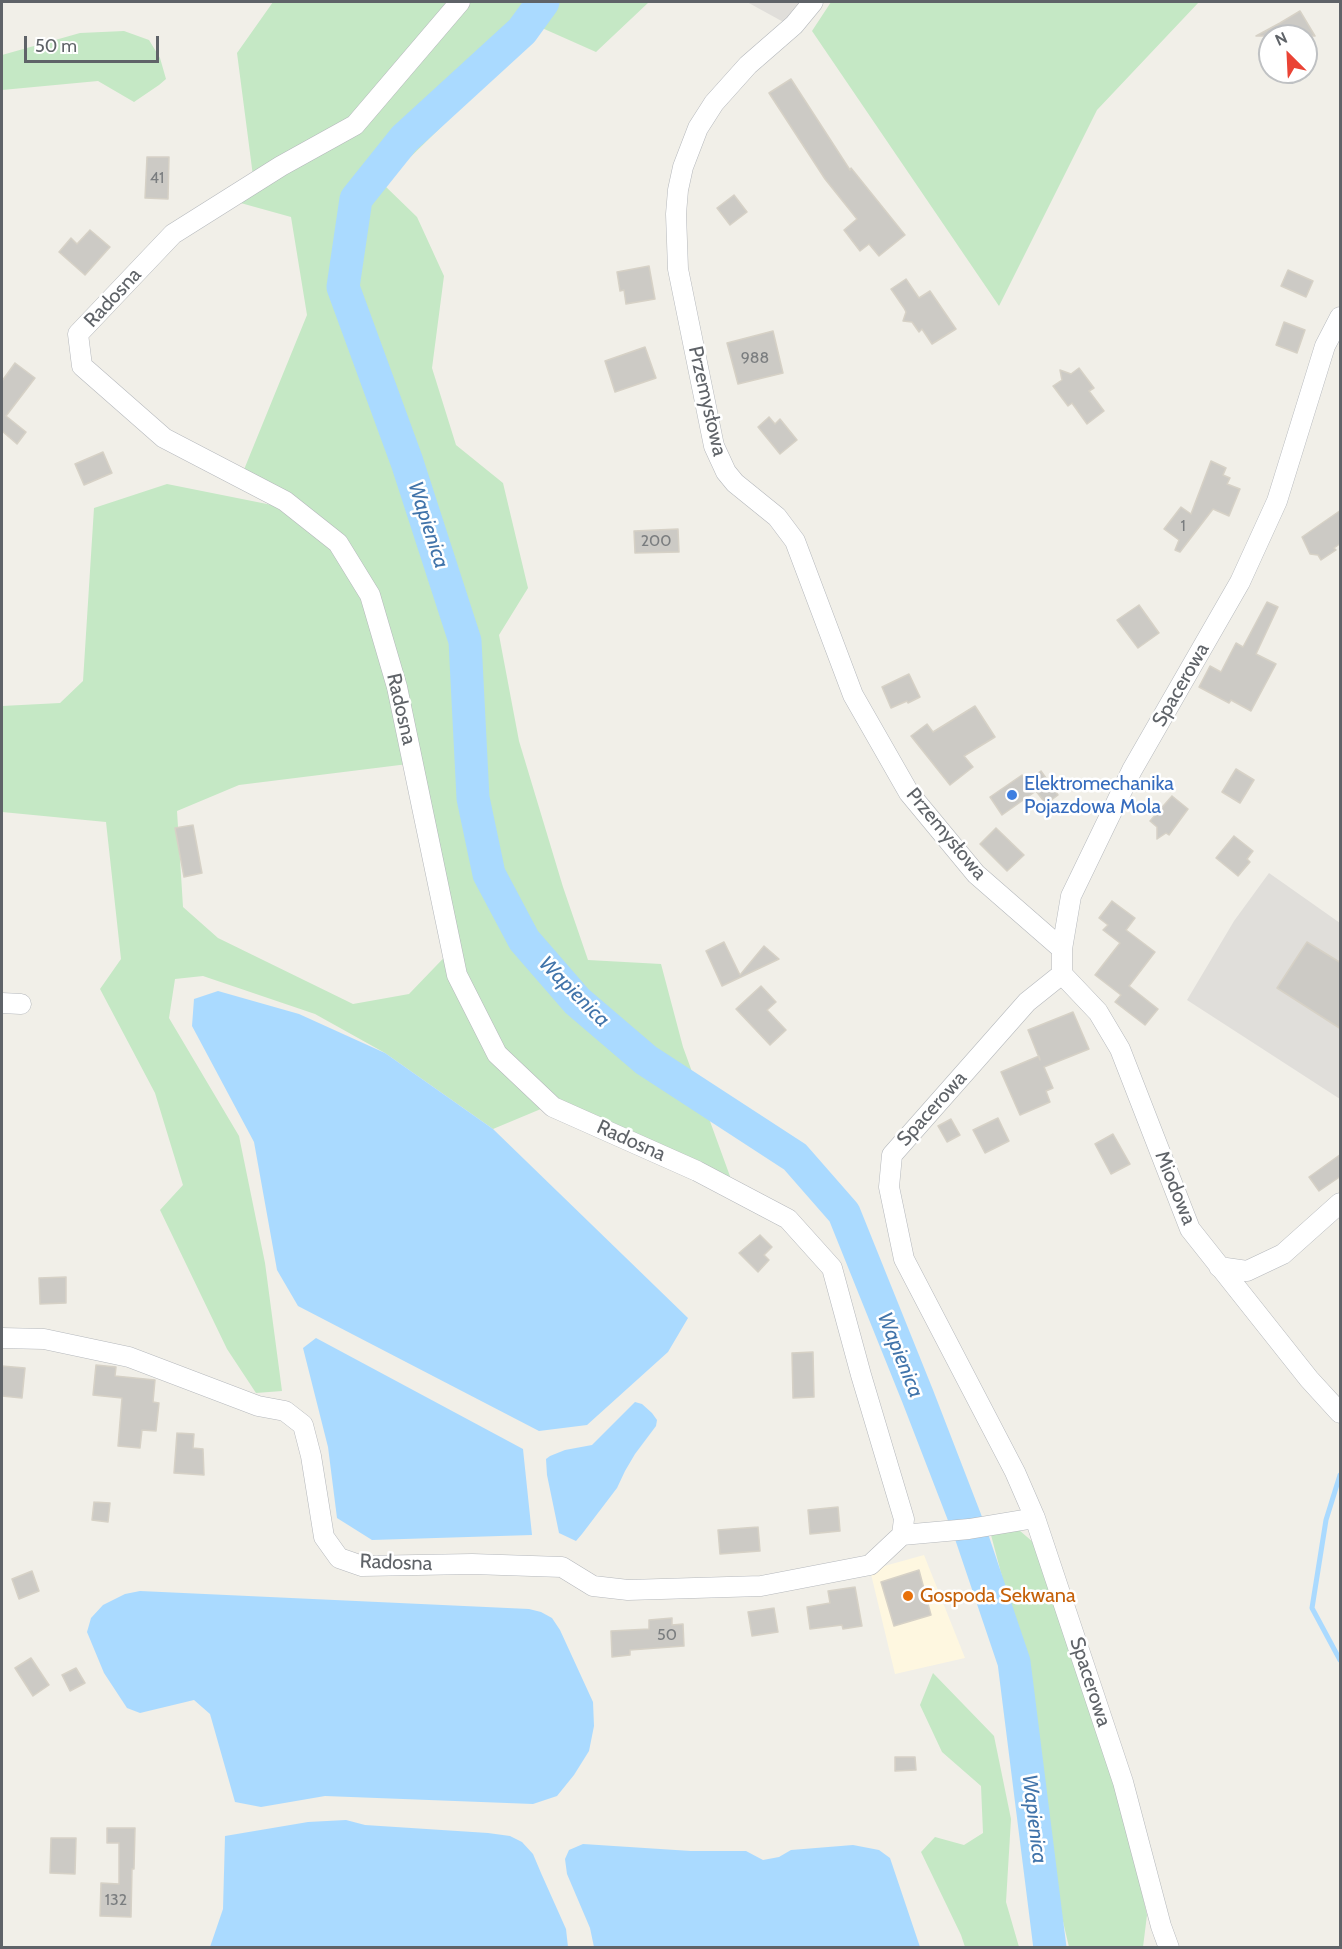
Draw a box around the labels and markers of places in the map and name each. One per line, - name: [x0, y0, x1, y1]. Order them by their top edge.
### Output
- place label: Elektromechanika Pojazdowa Mola: [1024, 772, 1174, 819]
- marker: Elektromechanika Pojazdowa Mola: [1005, 788, 1019, 802]
- place label: Gospoda Sekwana: [920, 1584, 1076, 1608]
- marker: Gospoda Sekwana: [901, 1589, 915, 1603]

